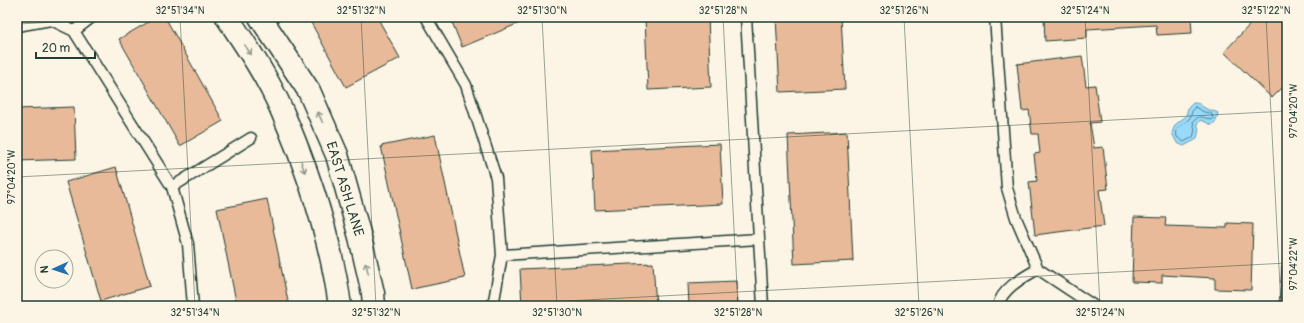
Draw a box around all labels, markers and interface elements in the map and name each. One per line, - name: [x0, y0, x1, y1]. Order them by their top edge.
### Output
- text: 32°51'34"N: [155, 5, 205, 17]
- text: 32°51'32"N: [337, 5, 386, 17]
- text: 32°51'30"N: [517, 5, 567, 17]
- text: 32°51'28"N: [699, 5, 747, 17]
- text: 32°51'26"N: [879, 5, 929, 17]
- text: 32°51'24"N: [1060, 5, 1110, 17]
- text: 32°51'22"N: [1242, 5, 1291, 17]
- scale bar: [36, 34, 95, 60]
- text: 20 m: [42, 41, 71, 56]
- one-way arrow: [244, 44, 252, 55]
- text: 97°04'20"W: [1288, 83, 1300, 138]
- one-way arrow: [316, 112, 323, 124]
- street label: EAST ASH LANE: [323, 140, 367, 238]
- text: 97°04'20"W: [6, 149, 18, 204]
- one-way arrow: [300, 161, 308, 173]
- text: 97°04'22"W: [1288, 237, 1300, 291]
- north arrow: [34, 249, 74, 289]
- one-way arrow: [362, 261, 370, 274]
- text: N: [38, 265, 51, 274]
- text: 32°51'34"N: [170, 307, 220, 319]
- text: 32°51'32"N: [352, 307, 401, 319]
- text: 32°51'30"N: [532, 307, 582, 319]
- text: 32°51'28"N: [714, 307, 762, 319]
- text: 32°51'26"N: [894, 307, 944, 319]
- text: 32°51'24"N: [1075, 307, 1125, 319]

